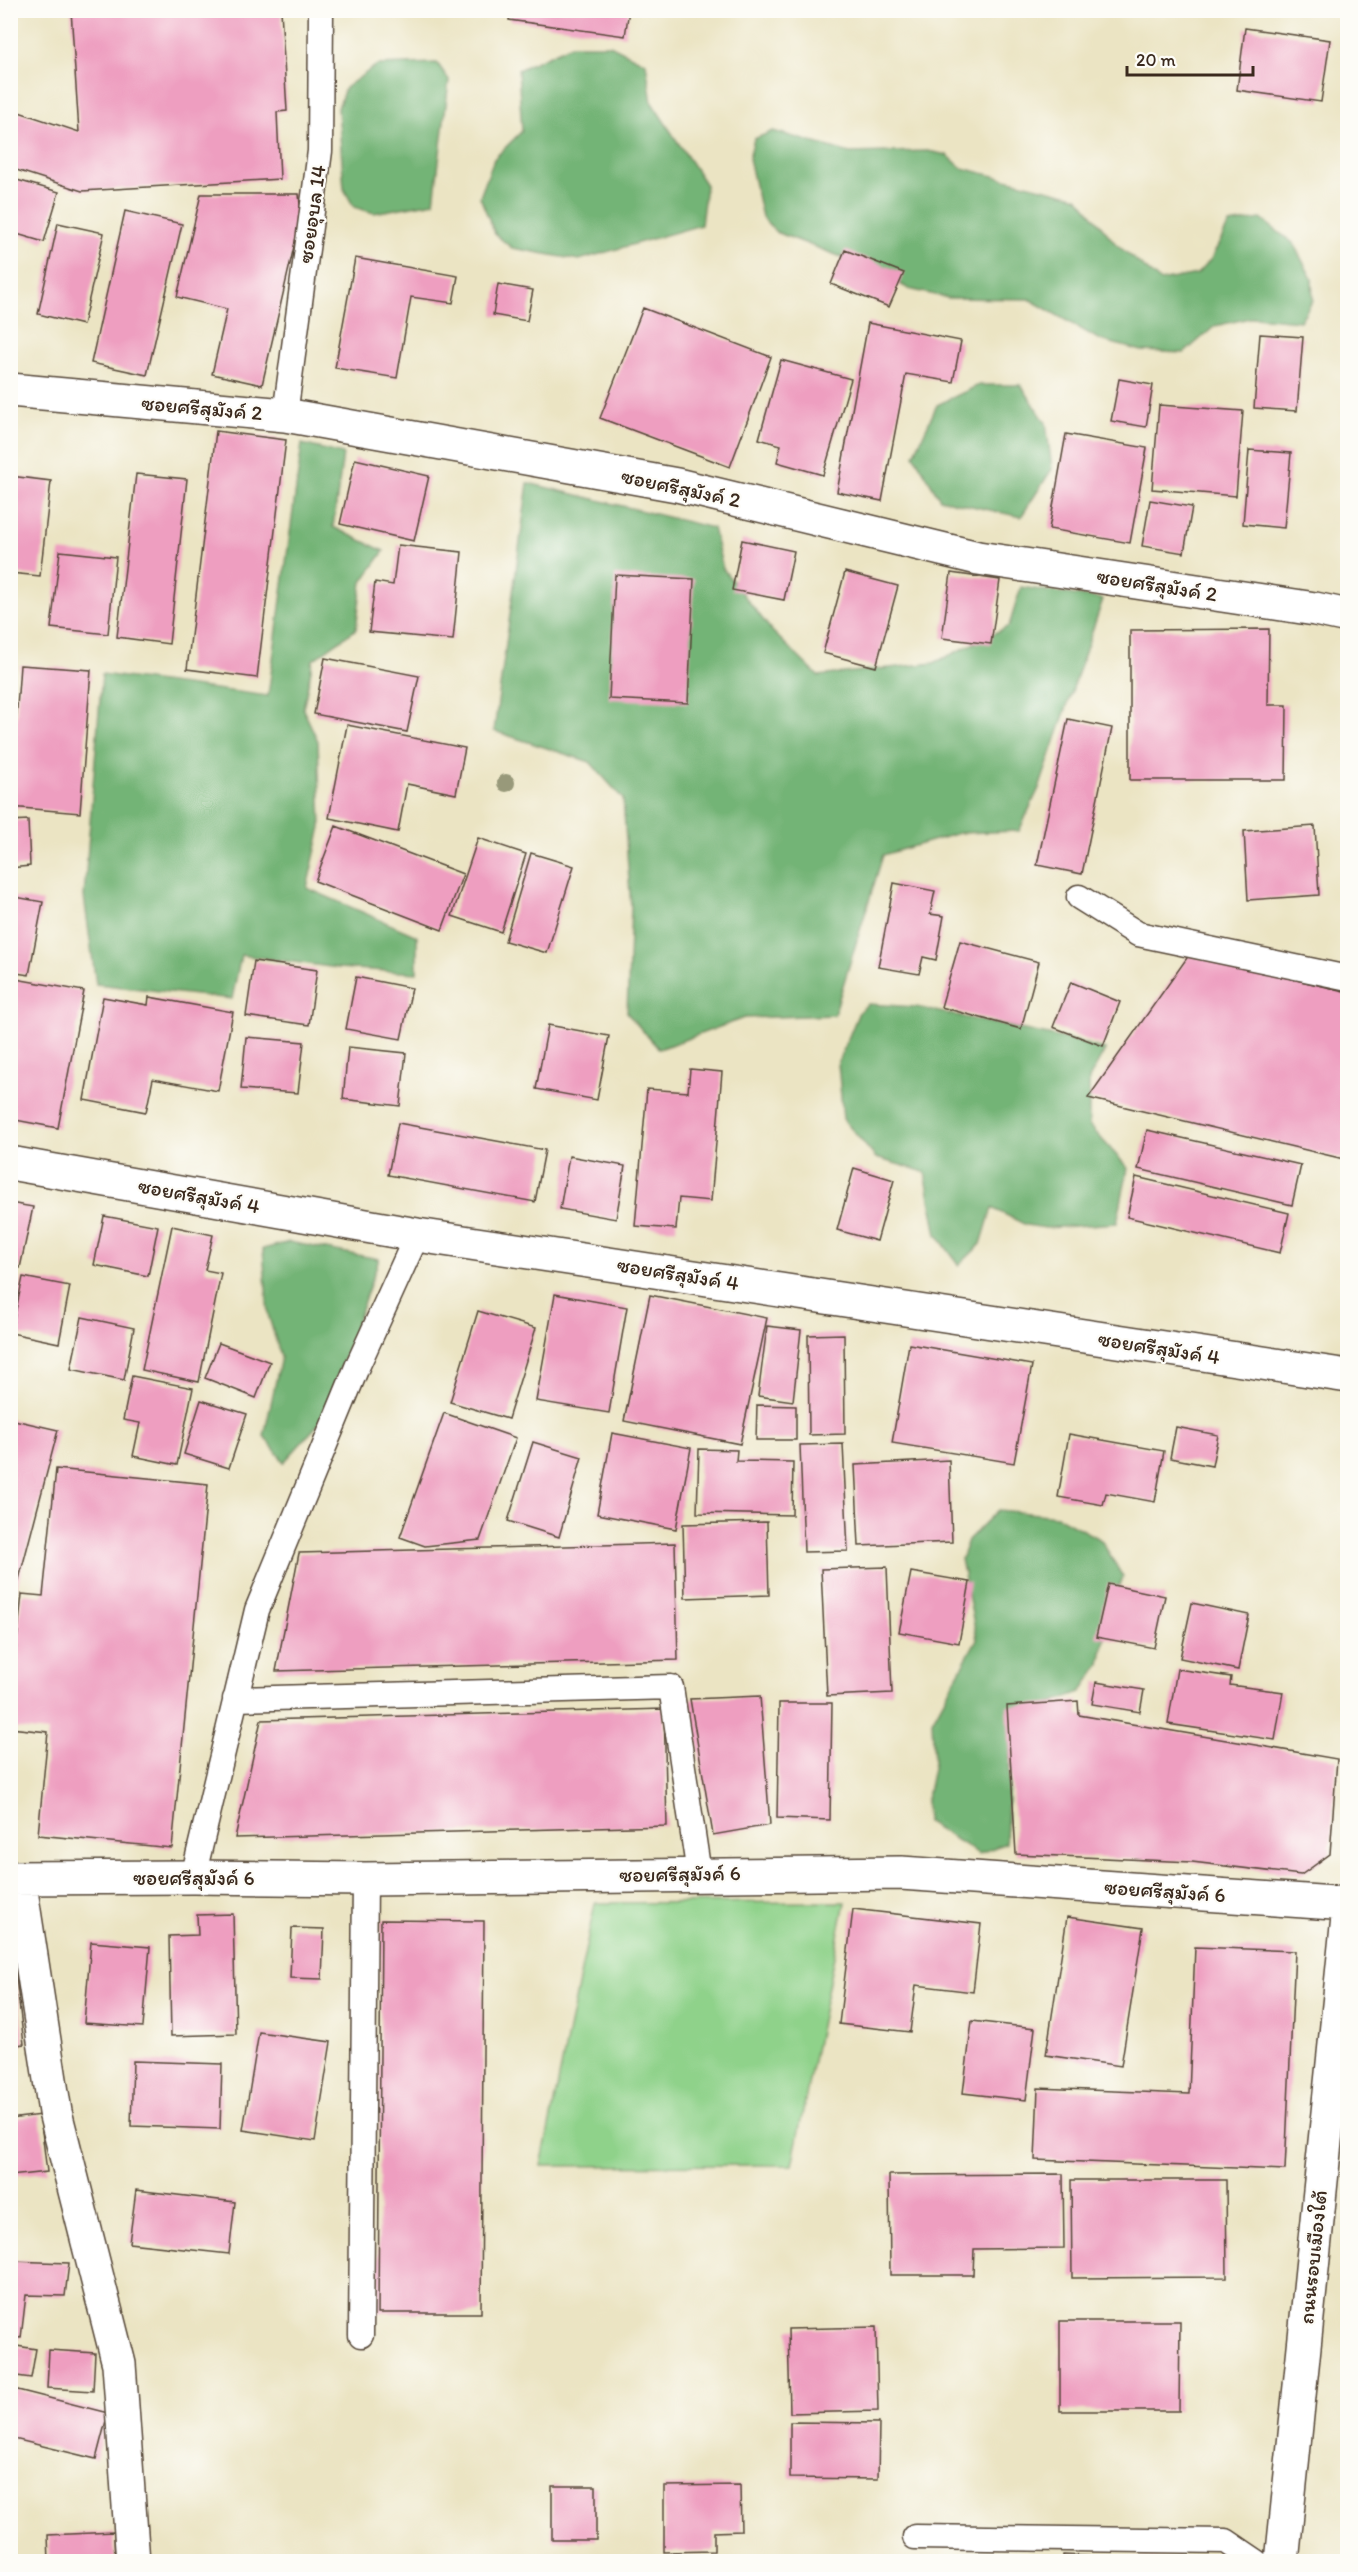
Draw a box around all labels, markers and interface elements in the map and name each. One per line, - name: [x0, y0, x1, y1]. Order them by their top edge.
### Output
- scale bar: [1127, 39, 1253, 77]
- text: 20 m: [1136, 49, 1176, 71]
- street label: ซอยอุบล 14: [292, 163, 332, 265]
- street label: ซอยศรีสุมังค์ 2: [140, 390, 264, 426]
- street label: ซอยศรีสุมังค์ 2: [619, 463, 743, 513]
- street label: ซอยศรีสุมังค์ 2: [1095, 563, 1219, 607]
- street label: ซอยศรีสุมังค์ 4: [136, 1173, 262, 1220]
- street label: ซอยศรีสุมังค์ 4: [615, 1252, 741, 1297]
- street label: ซอยศรีสุมังค์ 4: [1096, 1326, 1222, 1371]
- street label: ซอยศรีสุมังค์ 6: [619, 1860, 741, 1888]
- street label: ซอยศรีสุมังค์ 6: [133, 1865, 255, 1891]
- street label: ซอยศรีสุมังค์ 6: [1104, 1874, 1226, 1908]
- street label: ถนนรอบเมืองใต้: [1293, 2189, 1332, 2325]

